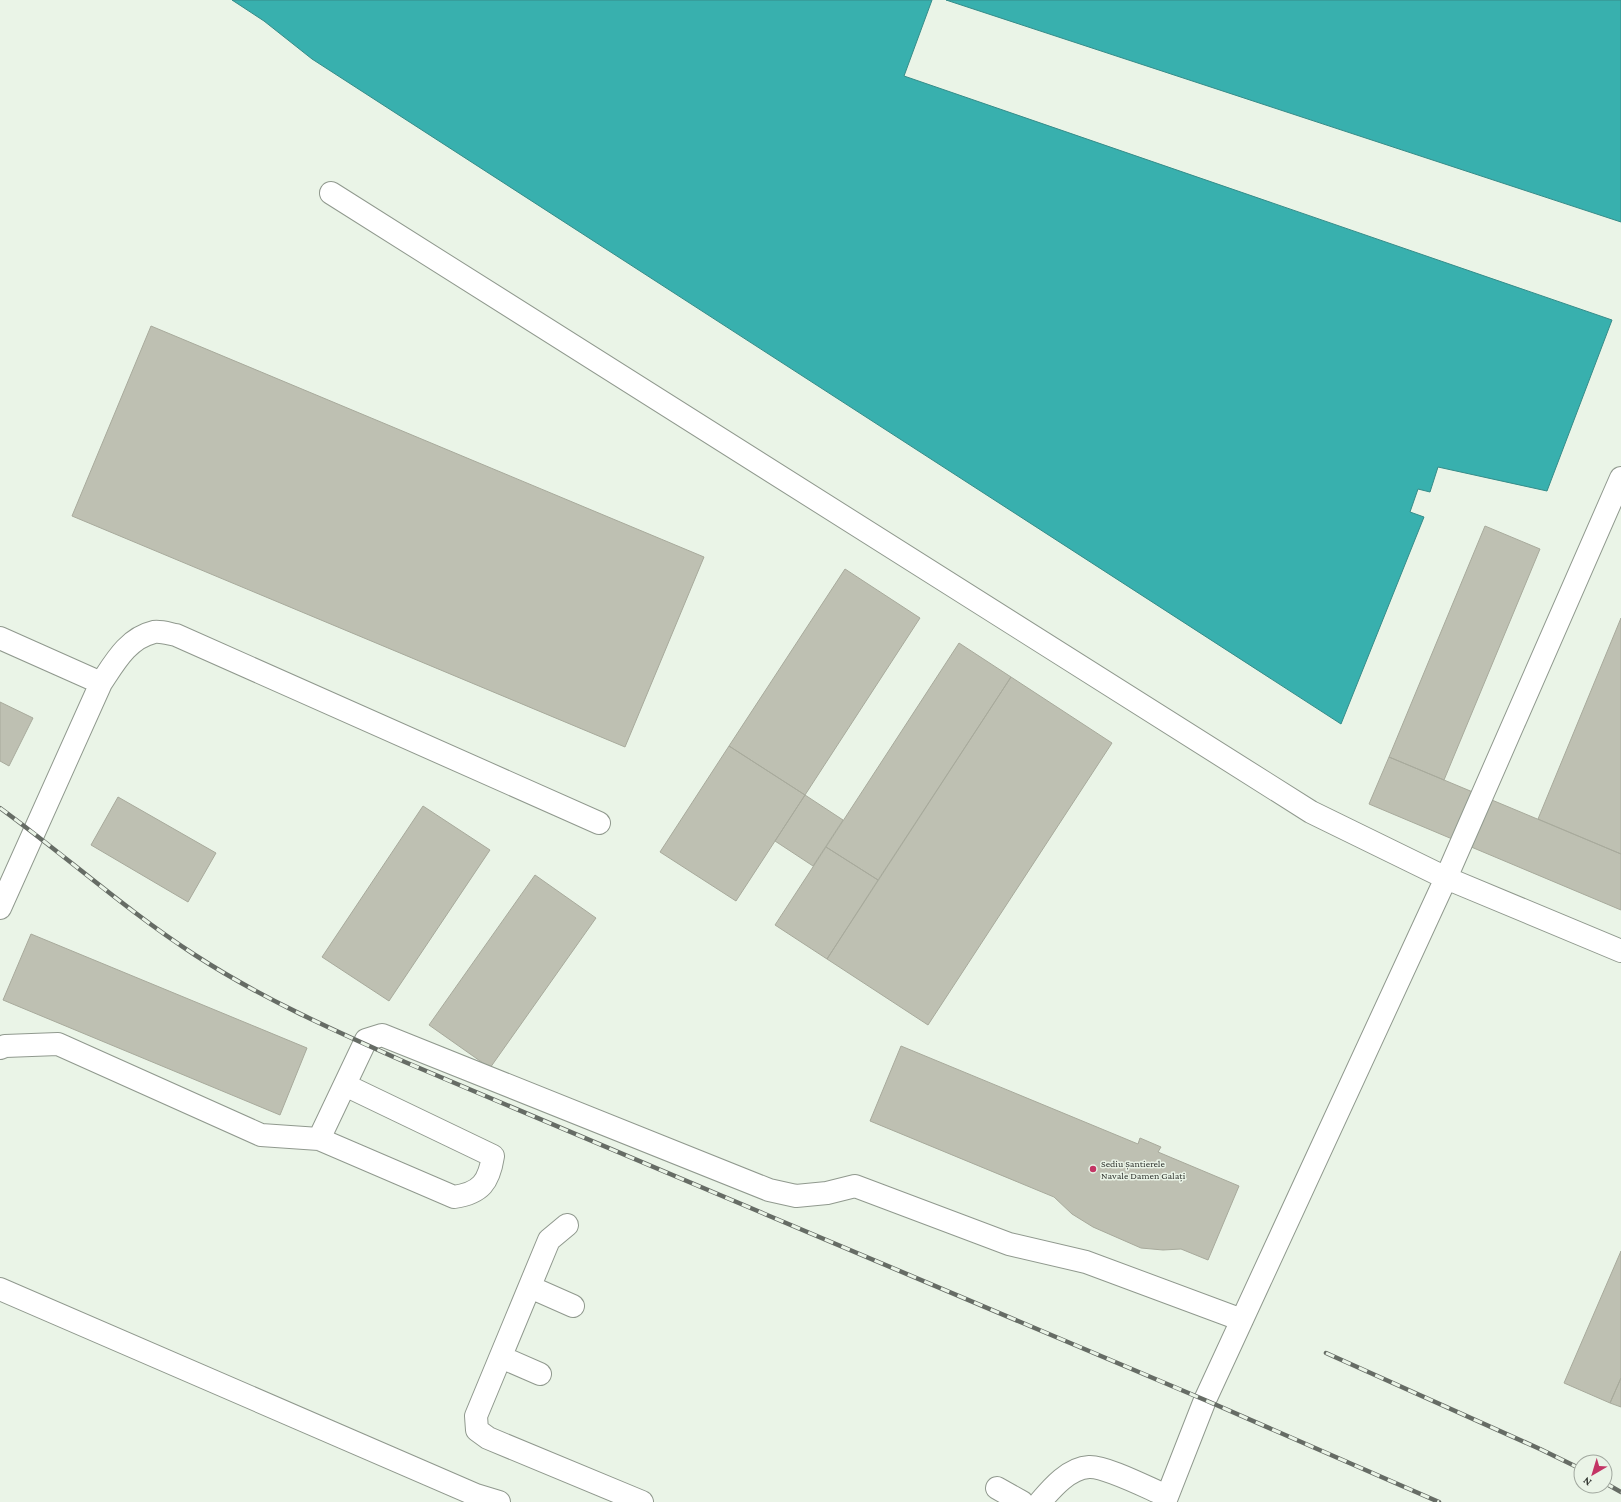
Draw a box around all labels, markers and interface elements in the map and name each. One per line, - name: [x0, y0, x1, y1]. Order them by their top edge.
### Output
- place label: Sediu Șantierele Navale Damen Galați: [1101, 1158, 1186, 1182]
- marker: Sediu Șantierele Navale Damen Galați: [1088, 1164, 1098, 1174]
- north arrow: [1573, 1454, 1613, 1494]
- text: N: [1580, 1475, 1593, 1489]

